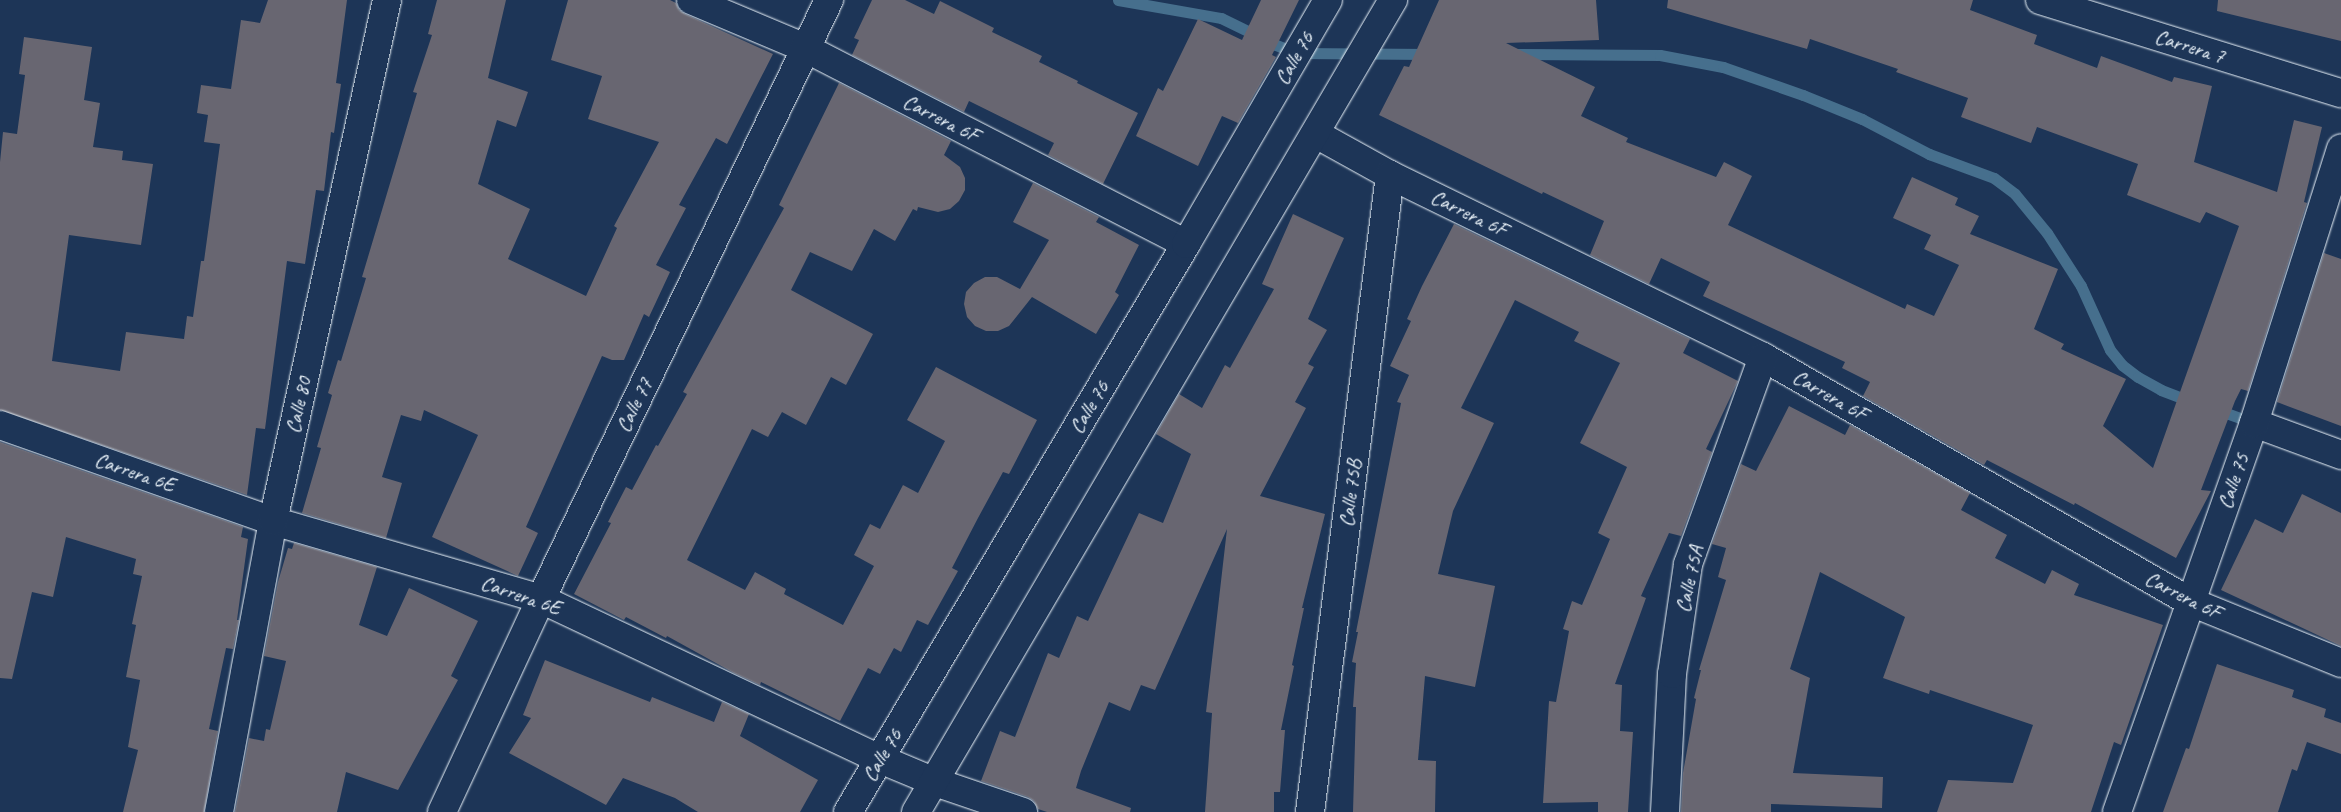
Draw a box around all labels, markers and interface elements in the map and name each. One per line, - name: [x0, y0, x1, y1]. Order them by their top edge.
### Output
- street label: Carrera 7: [2152, 23, 2228, 69]
- street label: Calle 76: [1269, 27, 1319, 89]
- street label: Carrera 6F: [899, 88, 983, 148]
- street label: Carrera 6F: [1427, 184, 1511, 242]
- street label: Carrera 6F: [1789, 364, 1871, 426]
- street label: Calle 77: [610, 374, 658, 436]
- street label: Calle 80: [280, 375, 316, 435]
- street label: Calle 76: [1064, 376, 1114, 438]
- street label: Carrera 6E: [92, 447, 178, 497]
- street label: Calle 75: [2212, 450, 2254, 512]
- street label: Calle 75B: [1333, 458, 1367, 528]
- street label: Calle 75A: [1670, 543, 1708, 615]
- street label: Carrera 6F: [2141, 565, 2225, 625]
- street label: Carrera 6E: [478, 570, 564, 620]
- street label: Calle 76: [857, 724, 907, 786]

